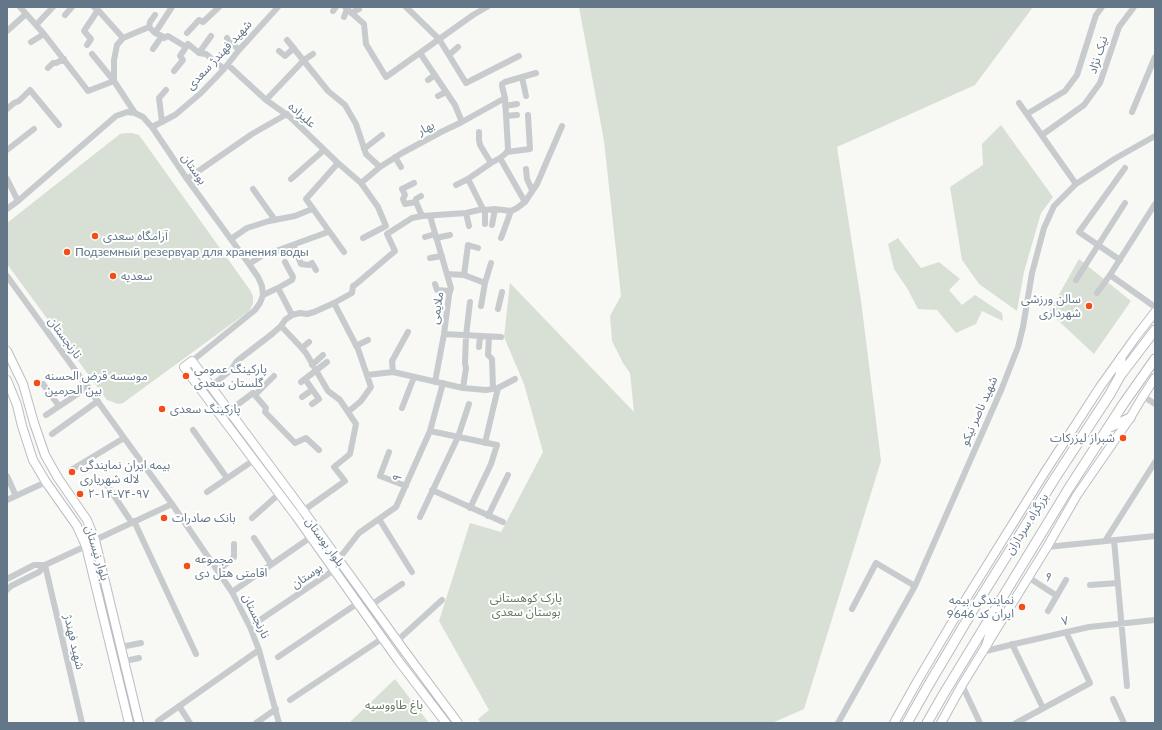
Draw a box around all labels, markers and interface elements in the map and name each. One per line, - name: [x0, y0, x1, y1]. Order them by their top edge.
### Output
- street label: شهید فهندژ سعدی: [183, 17, 255, 93]
- street label: نیک نژاد: [1085, 34, 1111, 76]
- street label: علیزاده: [285, 99, 319, 131]
- street label: بهار: [415, 118, 437, 138]
- street label: بوستان: [178, 151, 210, 187]
- place label: آرامگاه سعدی: [103, 229, 168, 243]
- marker: آرامگاه سعدی: [90, 231, 100, 241]
- place label: Подземный резервуар для хранения воды: [75, 245, 309, 259]
- marker: Подземный резервуар для хранения воды: [62, 247, 72, 257]
- place label: سعدیه: [121, 269, 152, 283]
- marker: سعدیه: [108, 271, 118, 281]
- street label: ملایمی: [427, 291, 447, 325]
- place label: سالن ورزشی شهرداری: [1021, 292, 1081, 320]
- marker: سالن ورزشی شهرداری: [1084, 301, 1094, 311]
- street label: نارنجستان: [45, 314, 85, 362]
- place label: پارکینگ عمومی گلستان سعدی: [194, 362, 267, 390]
- place label: موسسه قرض الحسنه بین الحرمین: [45, 369, 148, 397]
- marker: پارکینگ عمومی گلستان سعدی: [181, 371, 191, 381]
- street label: شهید ناصر نیکو: [957, 374, 1001, 448]
- marker: موسسه قرض الحسنه بین الحرمین: [32, 378, 42, 388]
- place label: پارکینگ سعدی: [170, 402, 240, 416]
- marker: پارکینگ سعدی: [157, 404, 167, 414]
- place label: شبراز لیزرکات: [1050, 431, 1115, 445]
- marker: شبراز لیزرکات: [1118, 433, 1128, 443]
- place label: بیمه ایران نمایندگی لاله شهریاری: [80, 458, 170, 486]
- marker: بیمه ایران نمایندگی لاله شهریاری: [67, 467, 77, 477]
- street label: ۹: [389, 472, 405, 484]
- place label: ۲-۱۴-۷۴-۹۷: [88, 487, 149, 501]
- marker: ۲-۱۴-۷۴-۹۷: [75, 489, 85, 499]
- street label: بزرگراه سرداران: [1002, 491, 1052, 557]
- place label: بانک صادرات: [172, 511, 236, 525]
- marker: بانک صادرات: [159, 513, 169, 523]
- street label: بلوار بوستان: [302, 515, 348, 569]
- street label: بلوار نیستان: [82, 524, 112, 582]
- place label: مجموعه اقامتی هتل دی: [195, 552, 267, 580]
- street label: بوستان: [289, 560, 325, 592]
- marker: مجموعه اقامتی هتل دی: [182, 561, 192, 571]
- street label: ۹: [1041, 569, 1055, 585]
- street label: نارنجستان: [239, 591, 273, 641]
- park label: پارک کوهستانی بوستان سعدی: [490, 591, 562, 619]
- place label: نمایندگی بیمه ایران کد 9646: [947, 593, 1014, 621]
- marker: نمایندگی بیمه ایران کد 9646: [1017, 602, 1027, 612]
- street label: شهید فهندژ: [61, 613, 87, 671]
- street label: ۷: [1060, 613, 1070, 629]
- park label: باغ طاووسیه: [365, 698, 423, 712]

